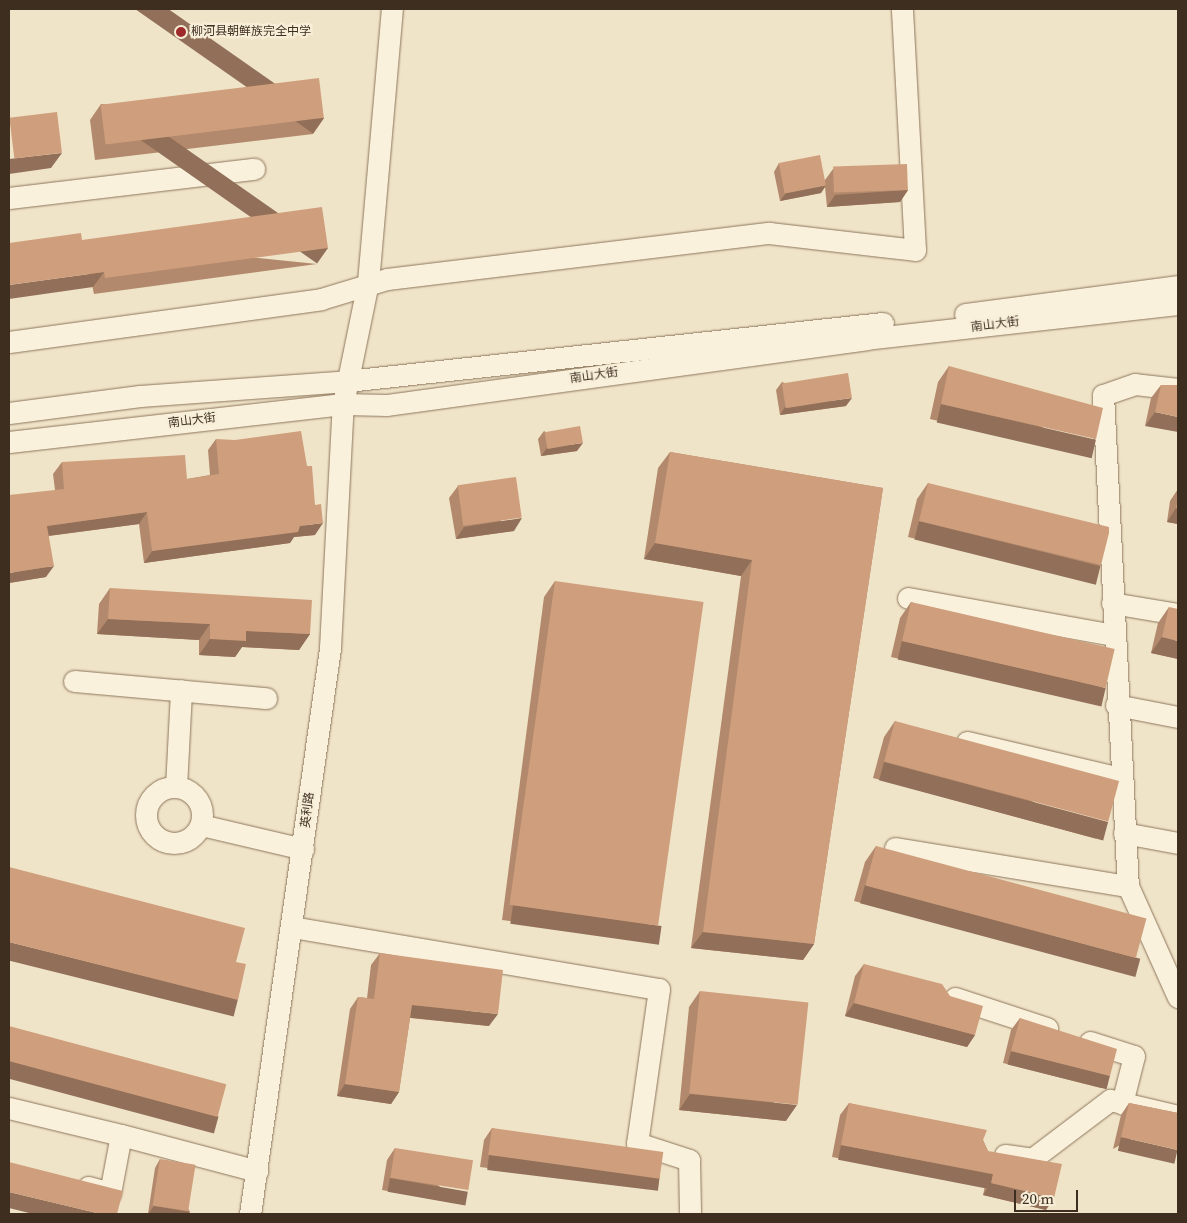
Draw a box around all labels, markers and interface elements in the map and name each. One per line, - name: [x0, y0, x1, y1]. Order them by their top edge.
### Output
- place label: 柳河县朝鲜族完全中学: [191, 25, 311, 39]
- marker: 柳河县朝鲜族完全中学: [175, 26, 187, 38]
- street label: 南山大街: [970, 315, 1020, 335]
- street label: 南山大街: [569, 366, 619, 386]
- street label: 南山大街: [167, 411, 217, 431]
- street label: 英利路: [299, 791, 317, 829]
- scale bar: [1017, 1180, 1081, 1212]
- text: 20 m: [1022, 1188, 1054, 1209]

